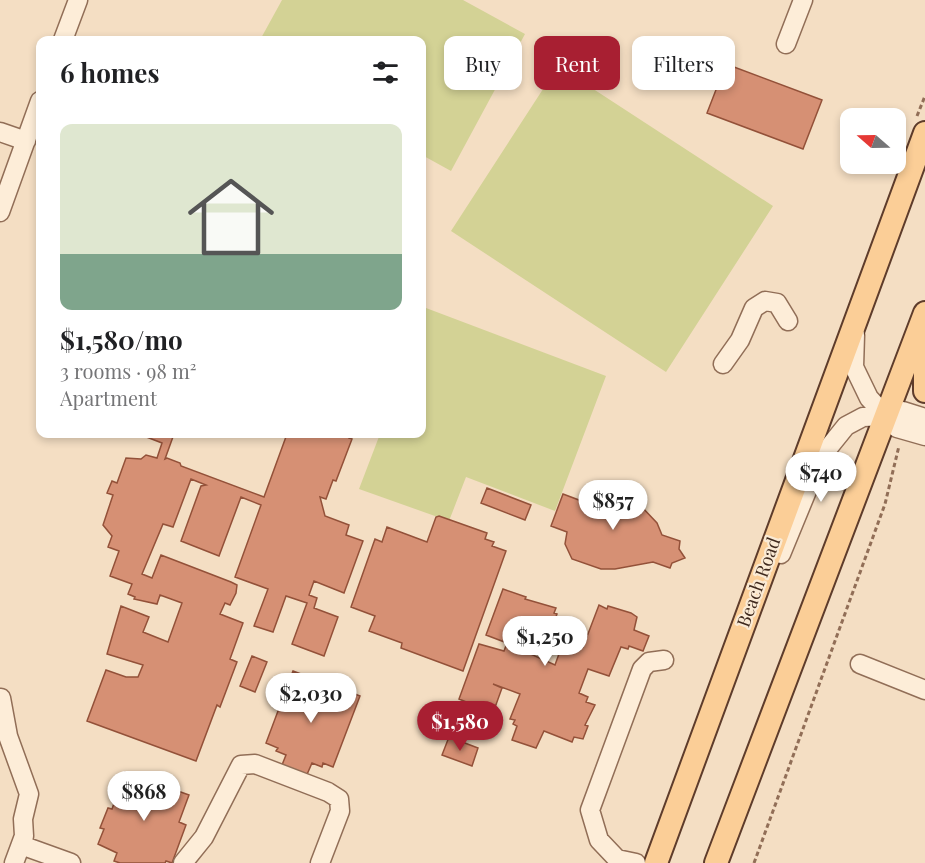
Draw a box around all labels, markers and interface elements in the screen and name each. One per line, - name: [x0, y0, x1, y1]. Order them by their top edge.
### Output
- chip: Buy: [444, 36, 522, 90]
- chip: Rent: [534, 36, 620, 90]
- chip: Filters: [632, 36, 735, 90]
- text: 6 homes: [60, 55, 159, 90]
- icon: filters: [369, 56, 402, 89]
- north arrow: [840, 108, 906, 174]
- map controls: [840, 108, 906, 174]
- icon: home: [177, 163, 285, 271]
- text: $1,580/mo: [60, 322, 183, 357]
- text: 3 rooms · 98 m²: [60, 357, 196, 384]
- text: Apartment: [60, 384, 157, 411]
- pin: $740: [785, 452, 857, 503]
- text: $740: [800, 458, 843, 485]
- pin: $857: [577, 480, 649, 531]
- text: $857: [593, 486, 633, 513]
- street label: Beach Road: [731, 533, 786, 630]
- pin: $1,250: [496, 616, 594, 667]
- text: $1,250: [516, 622, 574, 649]
- pin: $2,030: [262, 673, 360, 724]
- text: $2,030: [280, 679, 342, 706]
- pin: $1,580: [411, 701, 509, 752]
- text: $1,580: [431, 707, 489, 734]
- pin: $868: [108, 771, 180, 822]
- text: $868: [121, 777, 167, 804]

